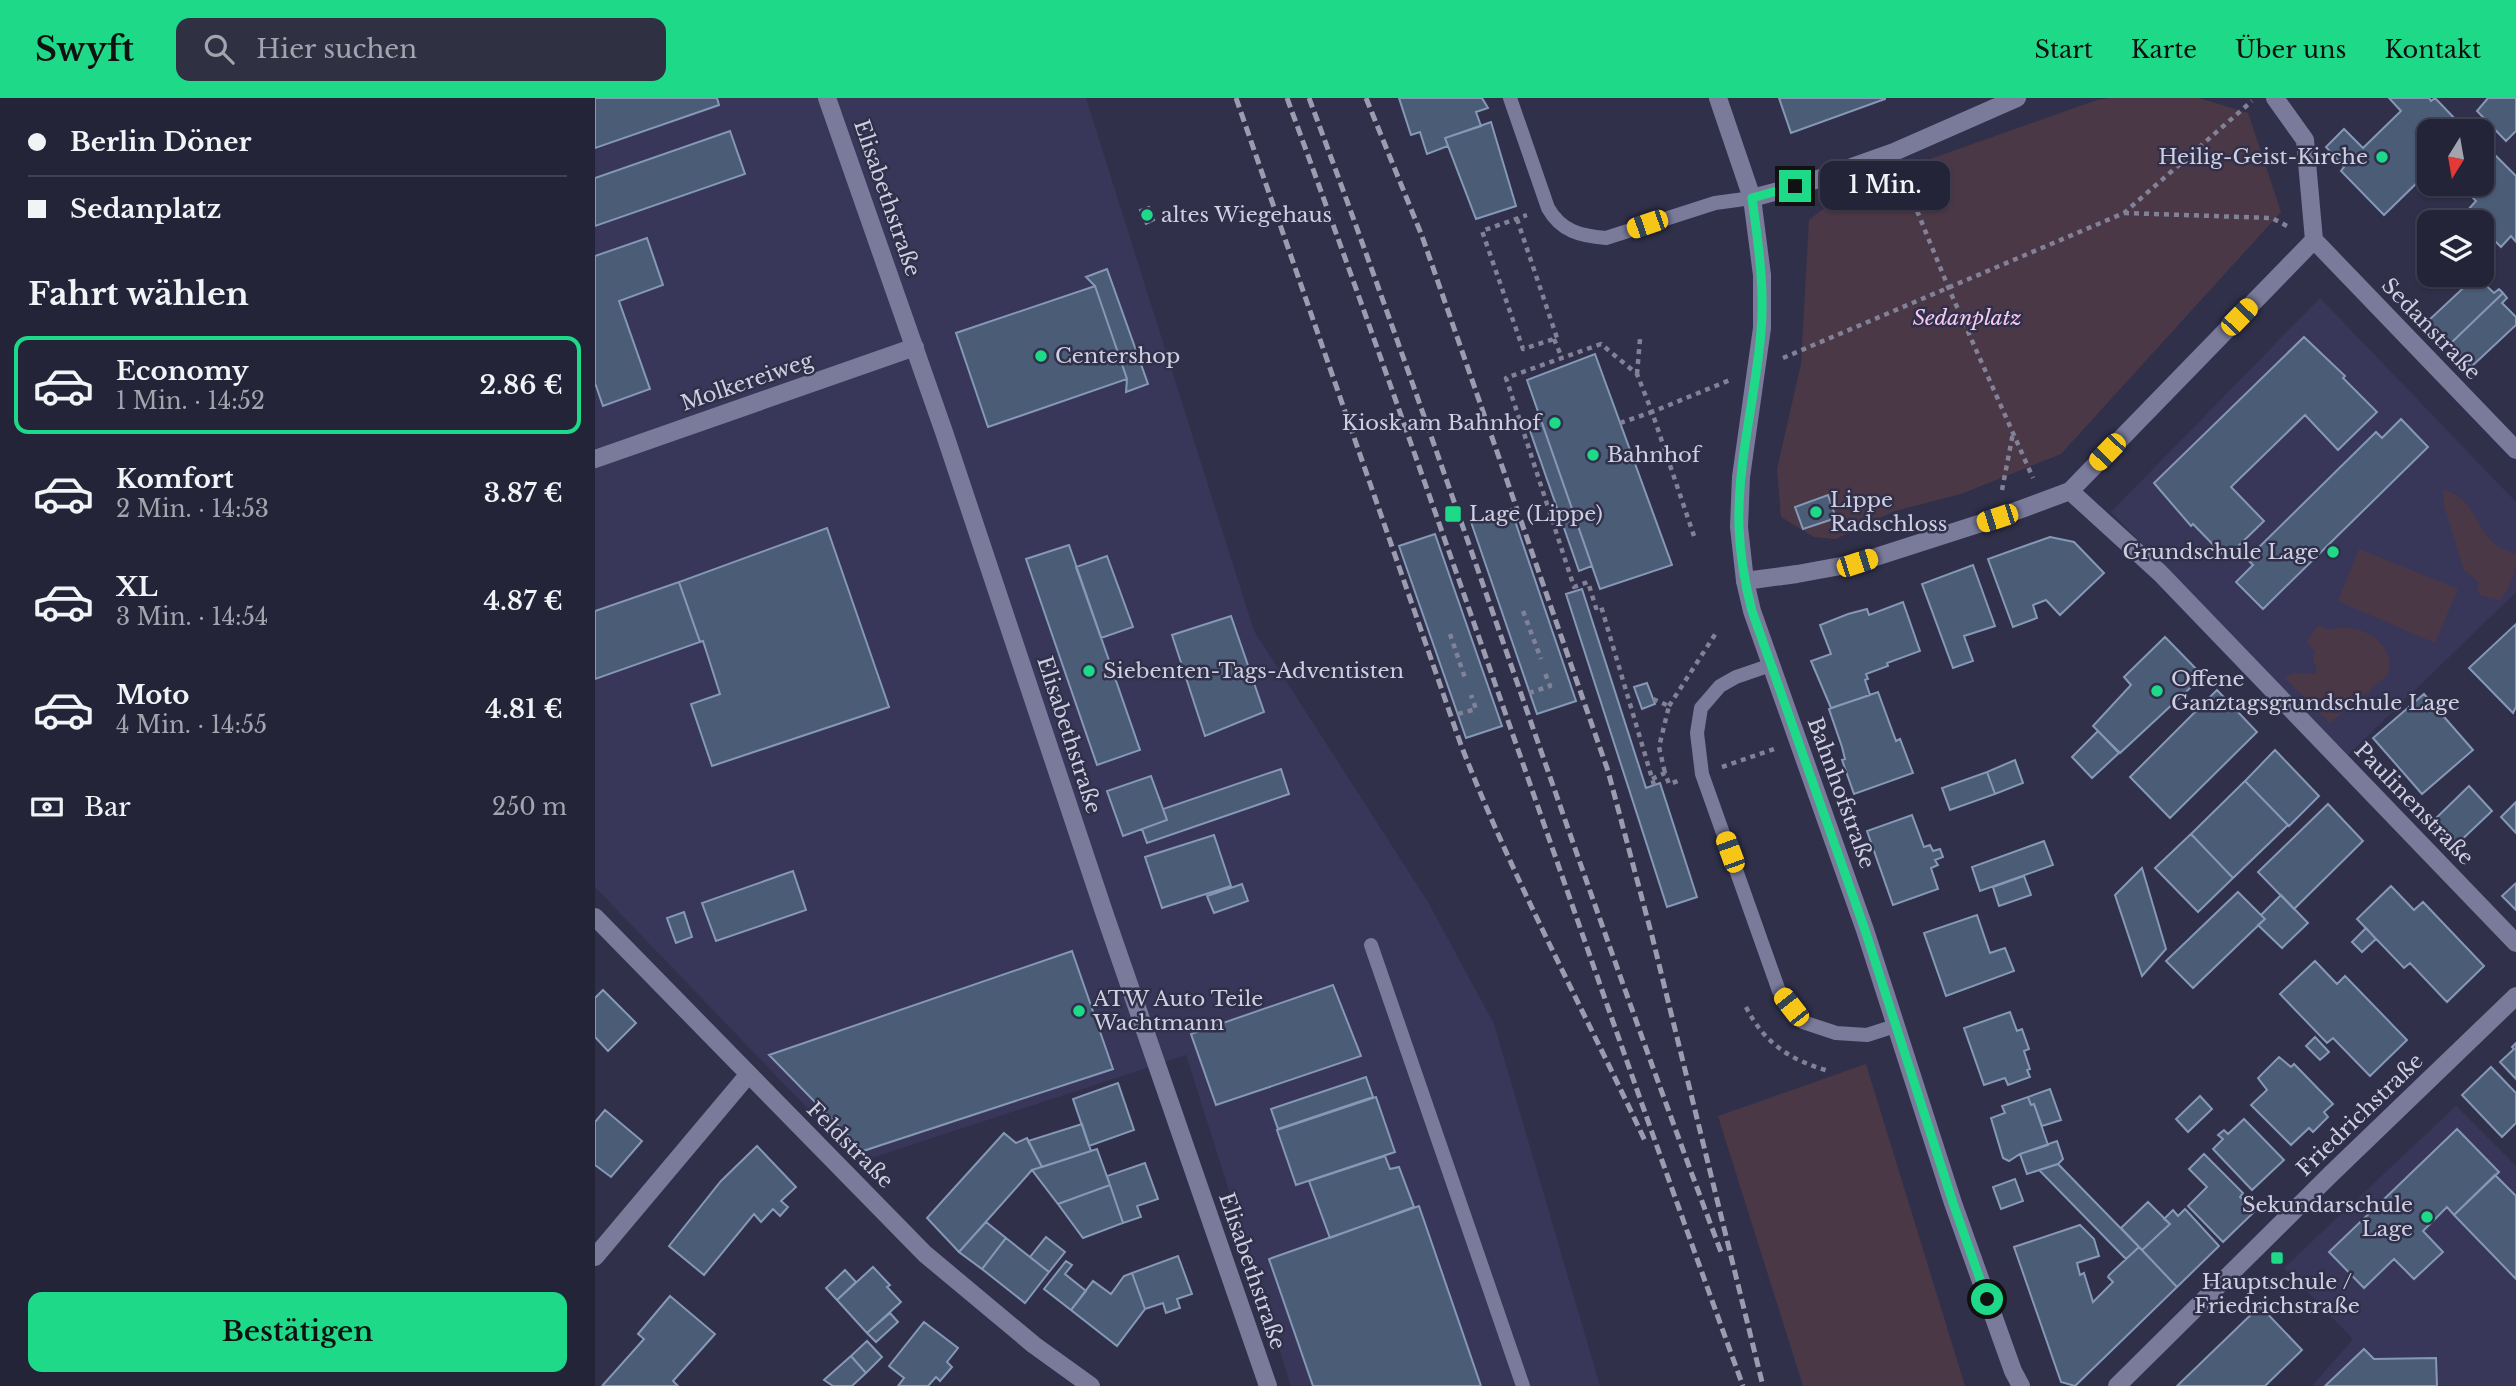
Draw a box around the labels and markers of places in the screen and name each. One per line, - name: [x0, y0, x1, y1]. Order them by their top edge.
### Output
- place label: Heilig-Geist-Kirche: [2158, 144, 2368, 170]
- marker: Heilig-Geist-Kirche: [2374, 149, 2390, 165]
- place label: altes Wiegehaus: [1161, 202, 1332, 228]
- marker: altes Wiegehaus: [1139, 207, 1155, 223]
- place label: Centershop: [1055, 343, 1180, 369]
- marker: Centershop: [1033, 348, 1049, 364]
- place label: Kiosk am Bahnhof: [1342, 410, 1543, 436]
- marker: Kiosk am Bahnhof: [1547, 415, 1563, 431]
- place label: Bahnhof: [1607, 442, 1703, 468]
- marker: Bahnhof: [1585, 447, 1601, 463]
- place label: Lippe Radschloss: [1830, 487, 1947, 537]
- place label: Lage (Lippe): [1469, 501, 1603, 527]
- marker: Lage (Lippe): [1443, 504, 1463, 524]
- marker: Lippe Radschloss: [1808, 504, 1824, 520]
- place label: Grundschule Lage: [2122, 539, 2319, 565]
- marker: Grundschule Lage: [2325, 544, 2341, 560]
- place label: Siebenten-Tags-Adventisten: [1103, 658, 1404, 684]
- marker: Siebenten-Tags-Adventisten: [1081, 663, 1097, 679]
- place label: Offene Ganztagsgrundschule Lage: [2171, 666, 2460, 716]
- marker: Offene Ganztagsgrundschule Lage: [2149, 683, 2165, 699]
- place label: ATW Auto Teile Wachtmann: [1092, 986, 1263, 1036]
- marker: ATW Auto Teile Wachtmann: [1071, 1003, 1087, 1019]
- place label: Sekundarschule Lage: [2242, 1192, 2413, 1242]
- marker: Sekundarschule Lage: [2419, 1209, 2435, 1225]
- marker: Hauptschule / Friedrichstraße: [2269, 1250, 2285, 1266]
- place label: Hauptschule / Friedrichstraße: [2194, 1269, 2360, 1319]

